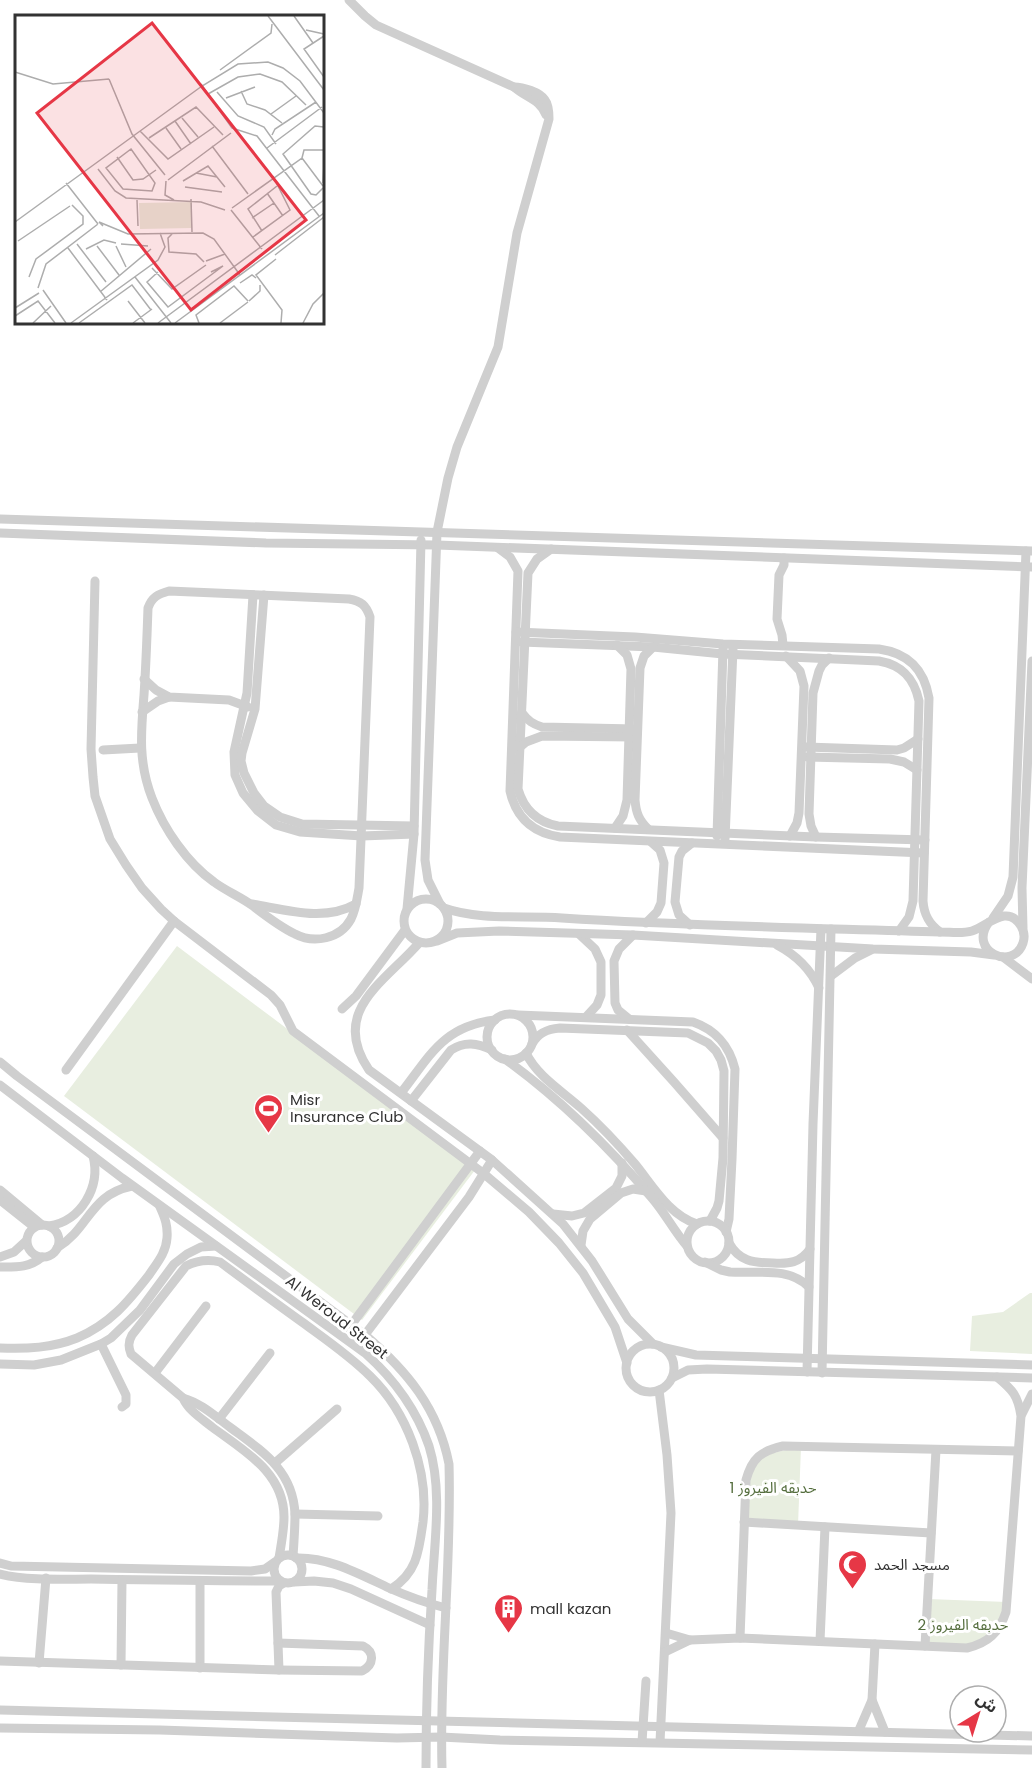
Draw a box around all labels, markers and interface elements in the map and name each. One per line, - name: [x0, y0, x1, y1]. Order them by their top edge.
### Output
- inset map: [15, 15, 324, 324]
- place label: Misr Insurance Club: [290, 1089, 403, 1127]
- sports icon: Misr Insurance Club: [253, 1092, 285, 1134]
- street label: Al Weroud Street: [281, 1270, 393, 1364]
- park label: حدبقه الفيروز 1: [729, 1477, 817, 1498]
- mosque icon: مسجد الحمد: [837, 1548, 869, 1590]
- place label: مسجد الحمد: [874, 1554, 950, 1575]
- building icon: mall kazan: [493, 1592, 525, 1634]
- place label: mall kazan: [530, 1598, 611, 1619]
- park label: حدبقه الفيروز 2: [918, 1614, 1009, 1635]
- north arrow: [948, 1684, 1008, 1744]
- text: ش: [971, 1687, 1003, 1718]

